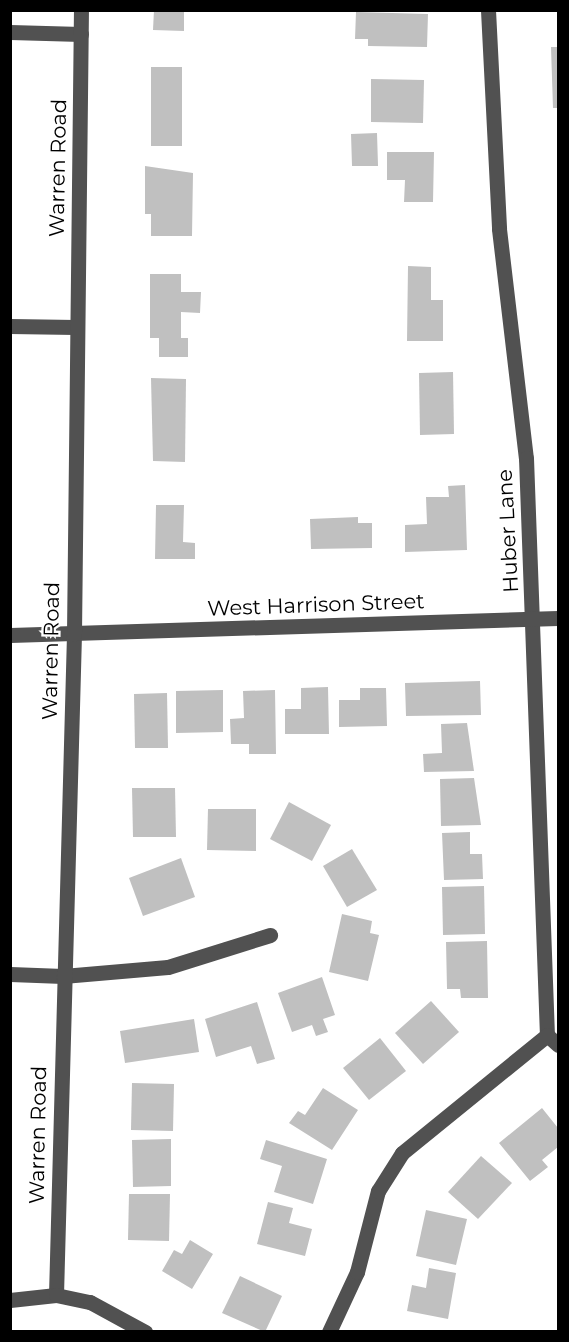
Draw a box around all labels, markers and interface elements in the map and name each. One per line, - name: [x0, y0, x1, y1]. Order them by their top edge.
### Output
- street label: Warren Road: [44, 99, 72, 237]
- street label: Huber Lane: [492, 469, 524, 593]
- street label: Warren Road: [37, 582, 65, 720]
- street label: West Harrison Street: [207, 589, 425, 621]
- street label: Warren Road: [24, 1066, 52, 1204]

